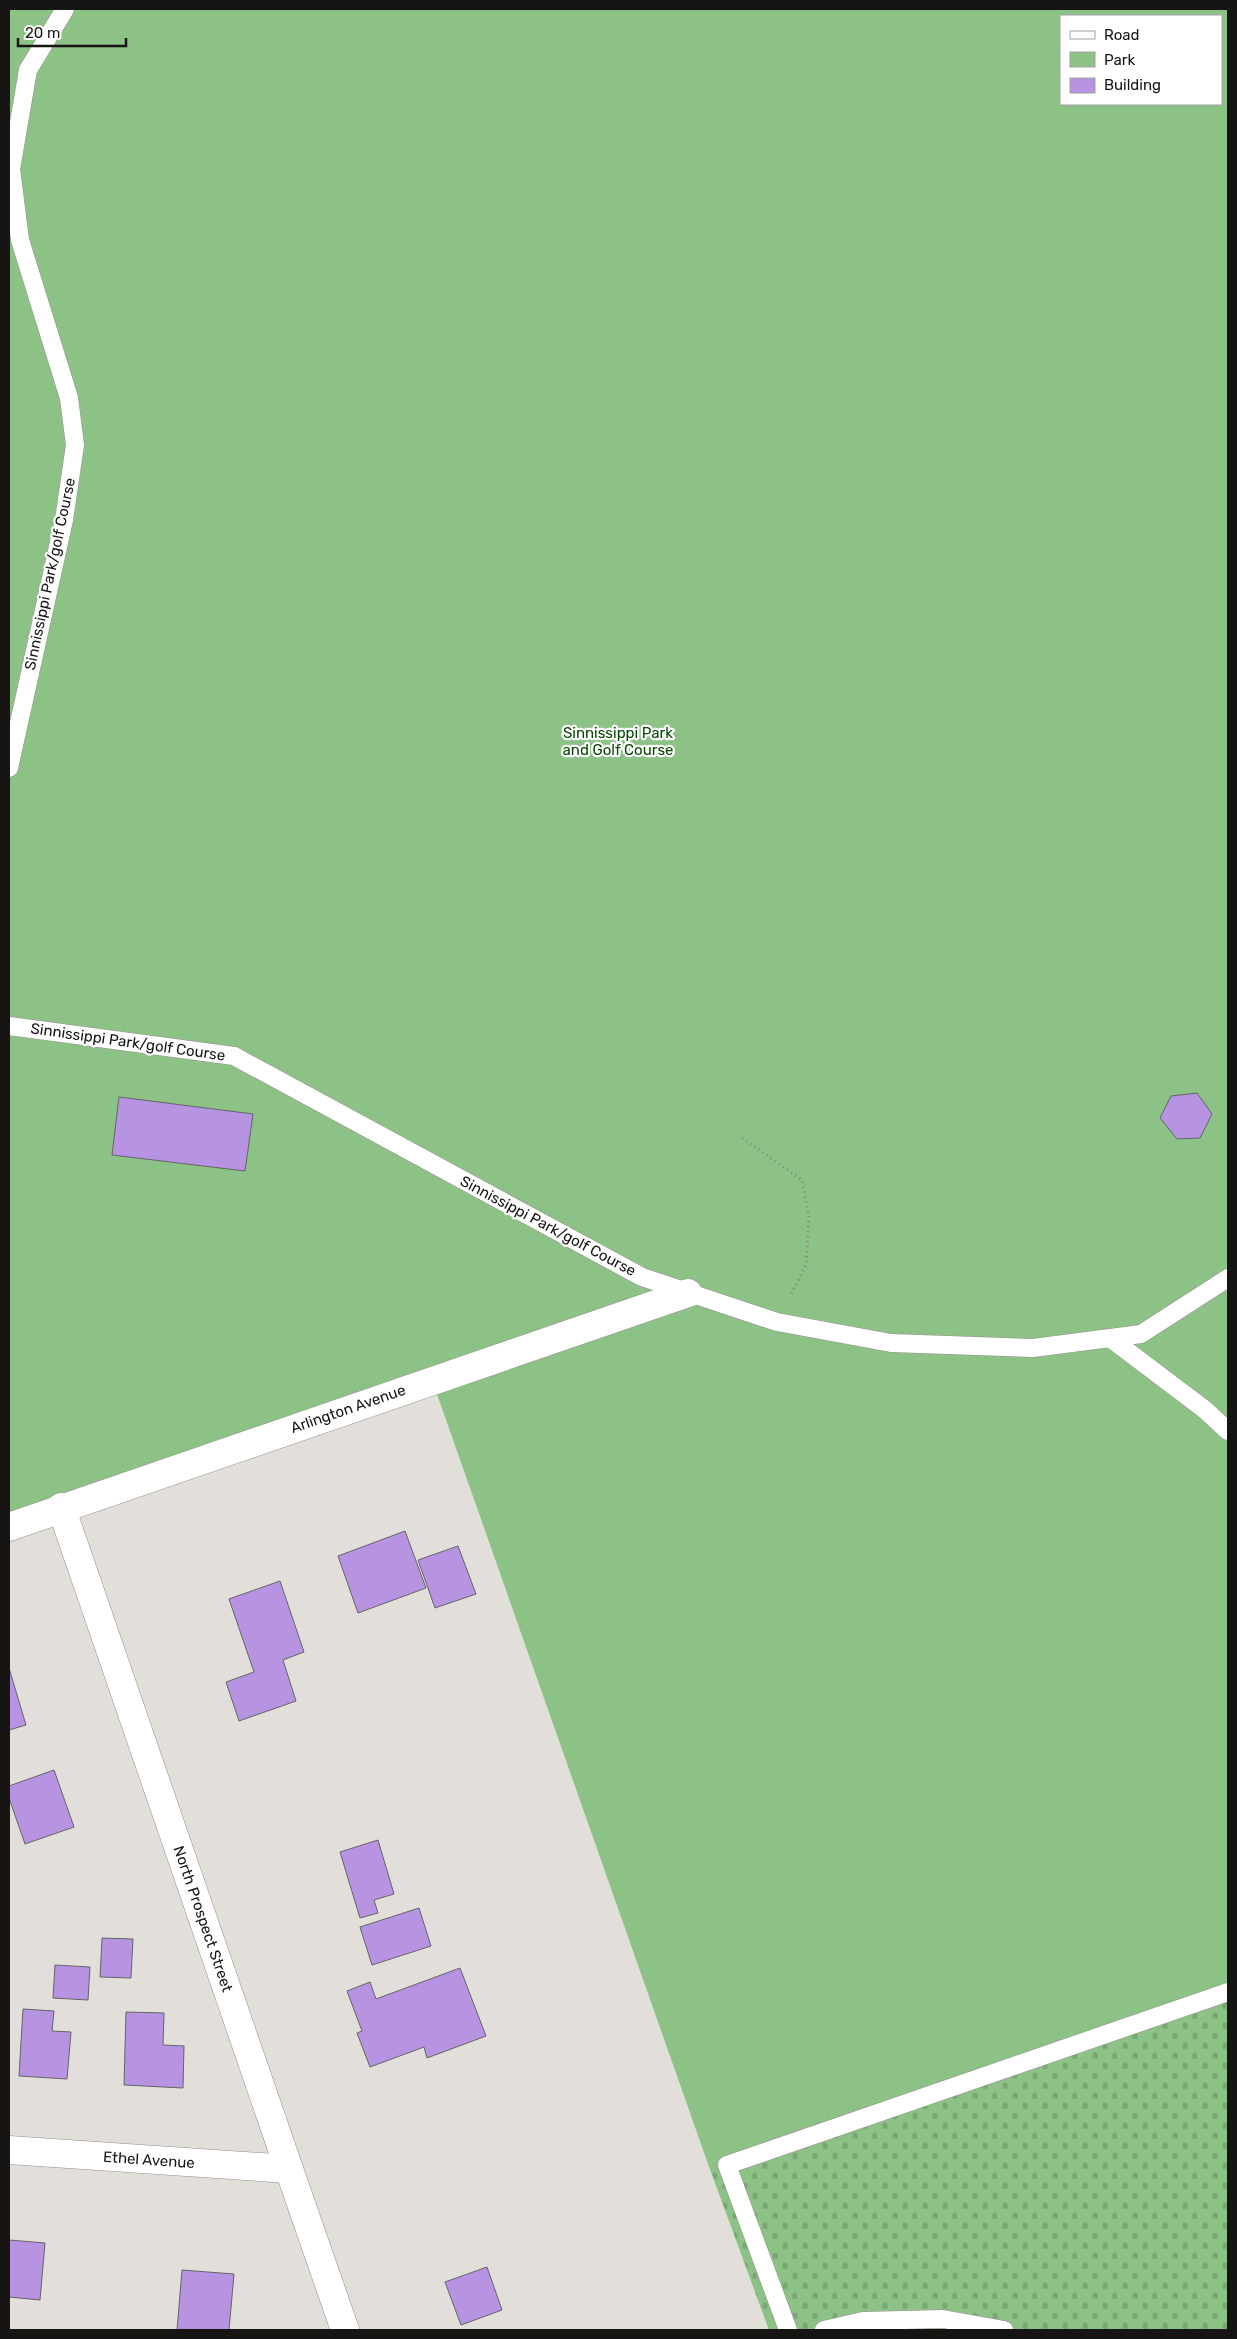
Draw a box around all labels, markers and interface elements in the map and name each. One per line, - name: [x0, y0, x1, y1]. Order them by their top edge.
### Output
- scale bar: [18, 15, 125, 47]
- legend: [1060, 15, 1222, 105]
- text: 20 m: [25, 24, 60, 42]
- text: Road: [1104, 26, 1140, 44]
- text: Park: [1104, 51, 1135, 69]
- text: Building: [1104, 76, 1161, 94]
- street label: Sinnissippi Park/golf Course: [21, 476, 79, 672]
- park label: Sinnissippi Park and Golf Course: [563, 724, 673, 759]
- street label: Sinnissippi Park/golf Course: [30, 1019, 226, 1065]
- street label: Sinnissippi Park/golf Course: [457, 1172, 639, 1280]
- street label: Arlington Avenue: [288, 1381, 408, 1437]
- street label: North Prospect Street: [170, 1844, 237, 1995]
- street label: Ethel Avenue: [103, 2148, 195, 2172]

